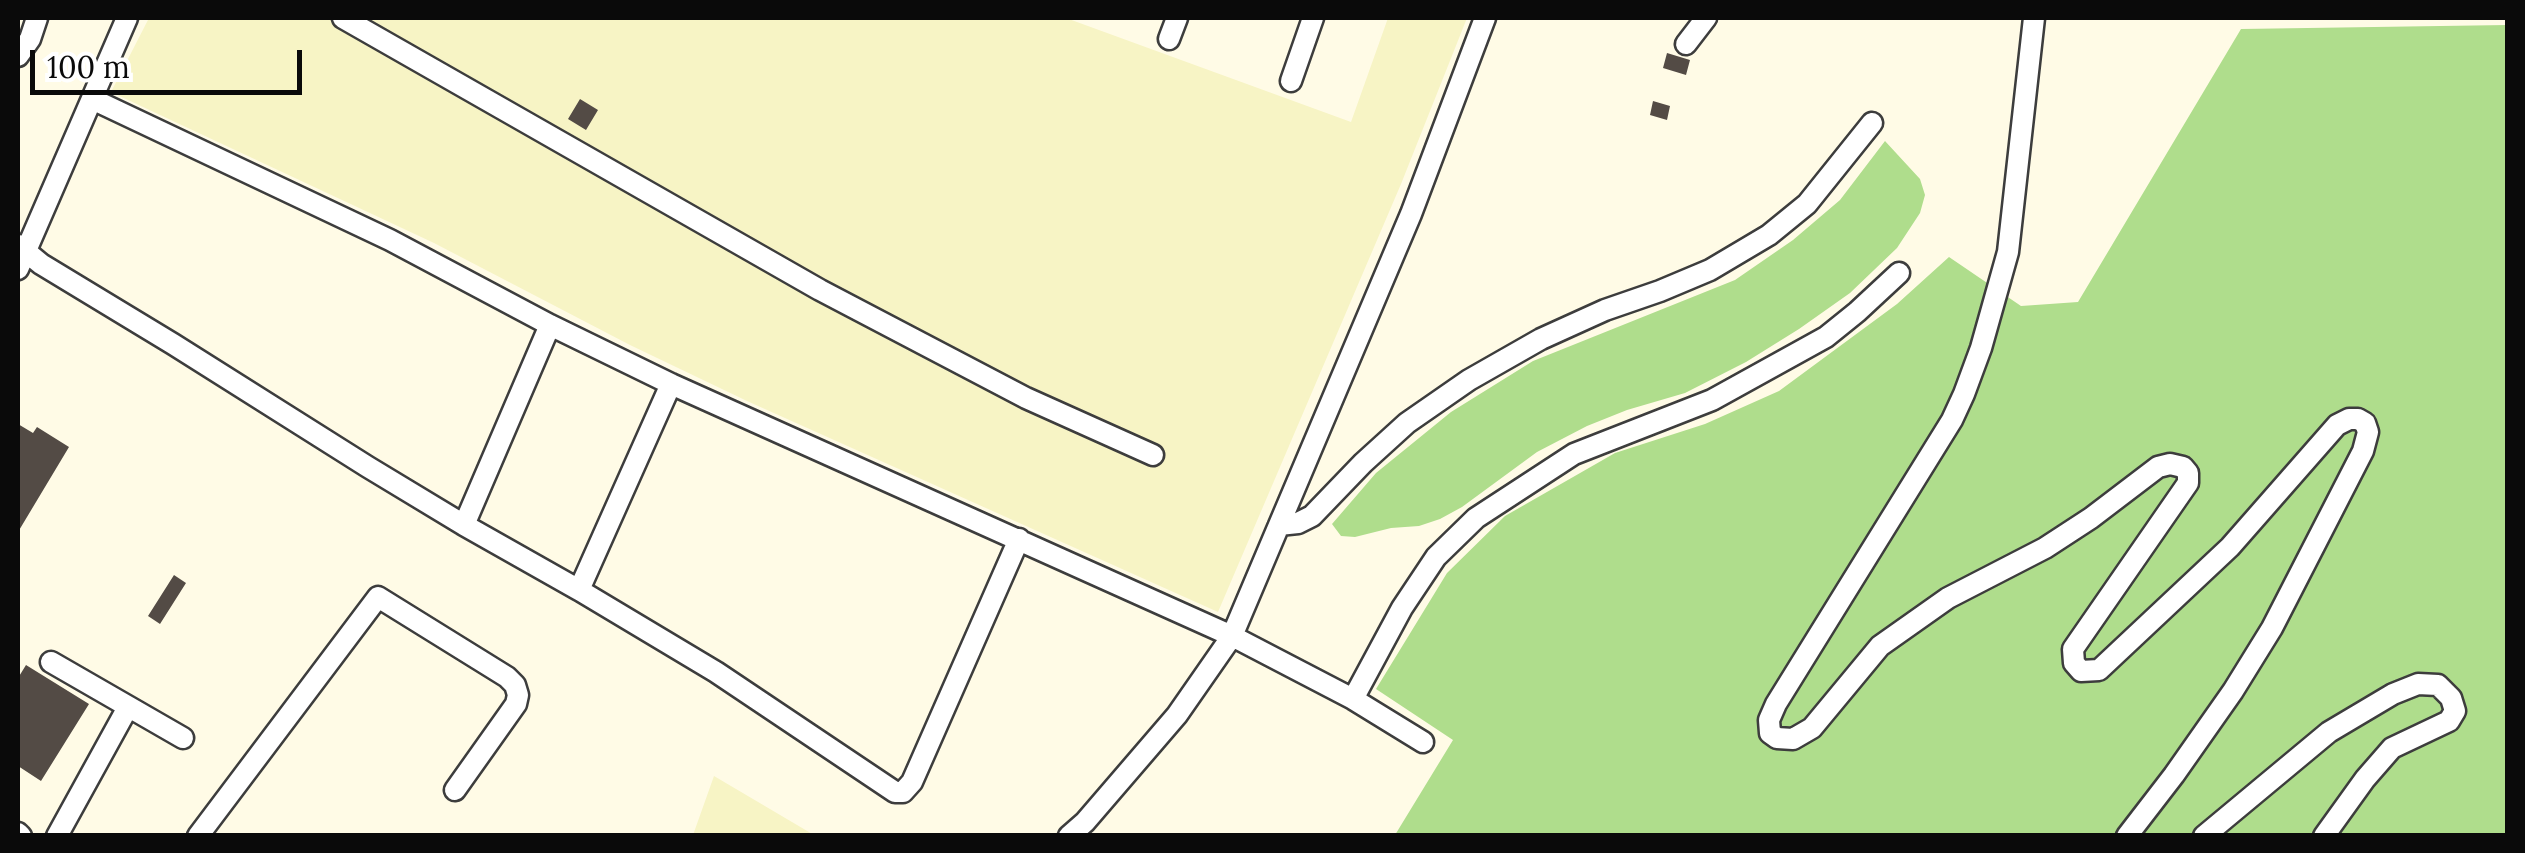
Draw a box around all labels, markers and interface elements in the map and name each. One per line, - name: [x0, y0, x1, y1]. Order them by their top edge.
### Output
- scale bar: [35, 30, 308, 92]
- text: 100 m: [47, 48, 130, 86]

